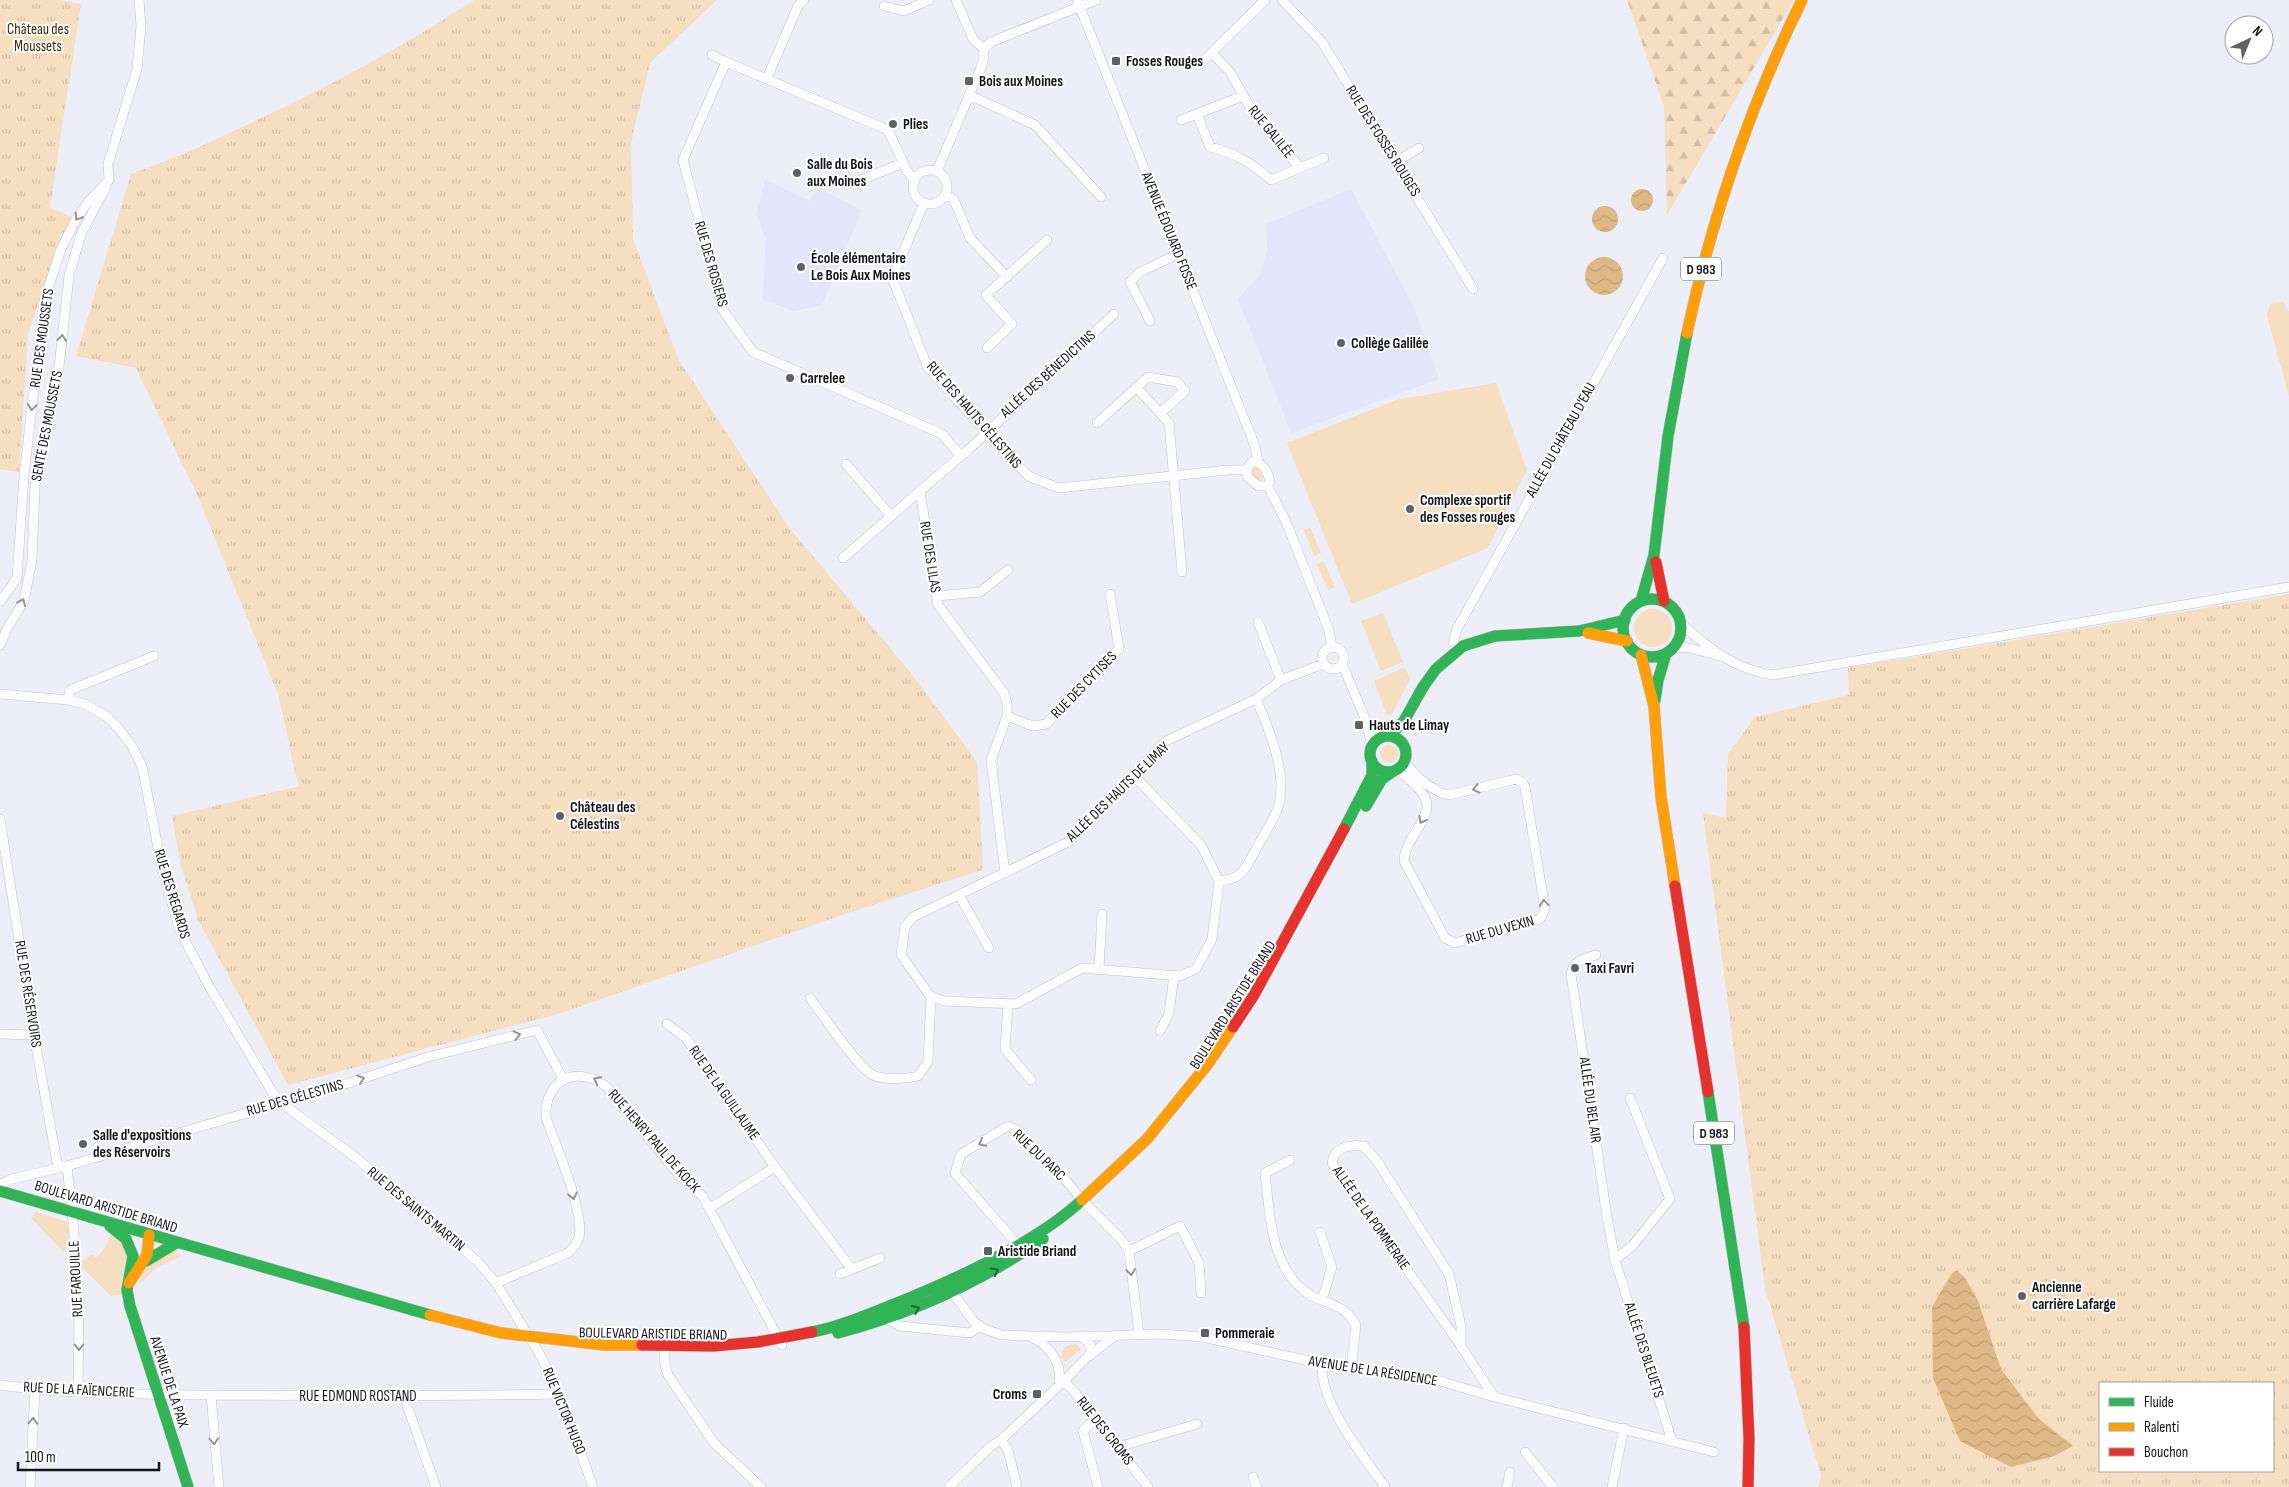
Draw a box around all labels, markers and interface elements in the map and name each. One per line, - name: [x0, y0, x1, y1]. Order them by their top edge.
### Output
- north arrow: [2224, 15, 2274, 65]
- park label: Château des Moussets: [7, 20, 69, 56]
- text: N: [2249, 22, 2266, 40]
- place label: Fosses Rouges: [1126, 52, 1203, 71]
- marker: Fosses Rouges: [1110, 55, 1122, 67]
- place label: Bois aux Moines: [979, 72, 1063, 91]
- marker: Bois aux Moines: [963, 75, 975, 87]
- street label: RUE DES FOSSES ROUGES: [1341, 82, 1425, 200]
- street label: RUE GALILÉE: [1244, 101, 1298, 163]
- place label: Plies: [903, 115, 928, 134]
- marker: Plies: [887, 118, 899, 130]
- place label: Salle du Bois aux Moines: [807, 155, 873, 191]
- marker: Salle du Bois aux Moines: [791, 167, 803, 179]
- street label: AVENUE ÉDOUARD FOSSE: [1136, 168, 1201, 293]
- one-way arrow: [74, 212, 84, 221]
- street label: RUE DES ROSIERS: [690, 219, 732, 309]
- place label: École élémentaire Le Bois Aux Moines: [811, 249, 911, 285]
- road number: D 983: [1681, 258, 1721, 280]
- marker: École élémentaire Le Bois Aux Moines: [795, 261, 807, 273]
- street label: RUE DES MOUSSETS: [26, 287, 58, 389]
- street label: ALLÉE DES BÉNEDICTINS: [996, 326, 1100, 423]
- one-way arrow: [56, 334, 67, 342]
- place label: Collège Galilée: [1351, 334, 1429, 353]
- marker: Collège Galilée: [1335, 337, 1347, 349]
- street label: RUE DES HAUTS CÉLESTINS: [922, 357, 1026, 473]
- street label: SENTE DES MOUSSETS: [27, 369, 67, 483]
- place label: Carrelee: [800, 369, 845, 388]
- marker: Carrelee: [784, 372, 796, 384]
- street label: ALLÉE DU CHÂTEAU D'EAU: [1521, 379, 1600, 501]
- one-way arrow: [27, 404, 38, 412]
- place label: Complexe sportif des Fosses rouges: [1420, 491, 1516, 527]
- marker: Complexe sportif des Fosses rouges: [1404, 503, 1416, 515]
- street label: RUE DES LILAS: [915, 520, 945, 594]
- one-way arrow: [16, 598, 27, 607]
- street label: RUE DES CYTISES: [1047, 647, 1121, 723]
- place label: Hauts de Limay: [1369, 716, 1450, 735]
- marker: Hauts de Limay: [1353, 719, 1365, 731]
- street label: ALLÉE DES HAUTS DE LIMAY: [1062, 737, 1174, 847]
- one-way arrow: [1471, 783, 1480, 794]
- place label: Château des Célestins: [570, 798, 636, 834]
- marker: Château des Célestins: [554, 810, 566, 822]
- one-way arrow: [1418, 815, 1428, 824]
- street label: RUE DES REGARDS: [149, 847, 195, 941]
- one-way arrow: [1539, 899, 1550, 907]
- street label: RUE DU VEXIN: [1464, 911, 1536, 949]
- street label: BOULEVARD ARISTIDE BRIAND: [1186, 937, 1280, 1073]
- street label: RUE DES RÉSERVOIRS: [10, 939, 46, 1049]
- place label: Taxi Favri: [1585, 959, 1634, 978]
- marker: Taxi Favri: [1569, 962, 1581, 974]
- one-way arrow: [513, 1030, 522, 1041]
- street label: RUE DE LA GUILLAUME: [684, 1042, 764, 1144]
- street label: ALLÉE DU BEL AIR: [1574, 1055, 1605, 1144]
- one-way arrow: [356, 1074, 365, 1084]
- street label: RUE DES CÉLESTINS: [244, 1075, 346, 1121]
- one-way arrow: [593, 1077, 602, 1087]
- street label: RUE HENRY PAUL DE KOCK: [604, 1085, 704, 1197]
- road number: D 983: [1694, 1122, 1734, 1144]
- street label: RUE DU PARC: [1008, 1125, 1070, 1185]
- place label: Salle d'expositions des Réservoirs: [93, 1126, 192, 1162]
- one-way arrow: [978, 1136, 987, 1146]
- marker: Salle d'expositions des Réservoirs: [77, 1138, 89, 1150]
- street label: ALLÉE DE LA POMMERAIE: [1327, 1161, 1414, 1274]
- street label: RUE DES SAINTS MARTIN: [363, 1162, 469, 1256]
- street label: BOULEVARD ARISTIDE BRIAND: [32, 1176, 180, 1238]
- one-way arrow: [567, 1192, 578, 1201]
- street label: RUE FAROUILLE: [65, 1240, 87, 1318]
- place label: Aristide Briand: [997, 1242, 1076, 1261]
- marker: Aristide Briand: [982, 1245, 994, 1257]
- one-way arrow: [990, 1267, 999, 1277]
- one-way arrow: [1125, 1268, 1136, 1276]
- place label: Ancienne carrière Lafarge: [2031, 1278, 2116, 1314]
- marker: Ancienne carrière Lafarge: [2016, 1290, 2028, 1302]
- street label: ALLÉE DES BLEUETS: [1619, 1299, 1668, 1400]
- one-way arrow: [911, 1305, 920, 1315]
- street label: BOULEVARD ARISTIDE BRIAND: [579, 1323, 727, 1345]
- place label: Pommeraie: [1215, 1324, 1275, 1343]
- marker: Pommeraie: [1199, 1327, 1211, 1339]
- street label: AVENUE DE LA PAIX: [145, 1333, 193, 1431]
- one-way arrow: [74, 1344, 84, 1352]
- street label: AVENUE DE LA RÉSIDENCE: [1306, 1351, 1439, 1391]
- street label: RUE VICTOR HUGO: [538, 1365, 590, 1457]
- street label: RUE DE LA FAÏENCERIE: [23, 1378, 135, 1402]
- legend: [2099, 1382, 2274, 1472]
- place label: Croms: [993, 1385, 1027, 1404]
- street label: RUE EDMOND ROSTAND: [299, 1387, 417, 1406]
- marker: Croms: [1031, 1388, 1043, 1400]
- street label: RUE DES CROMS: [1072, 1393, 1138, 1469]
- text: Fluide: [2144, 1393, 2174, 1412]
- one-way arrow: [28, 1417, 39, 1425]
- text: Ralenti: [2144, 1418, 2179, 1437]
- one-way arrow: [209, 1437, 220, 1445]
- scale bar: [18, 1440, 159, 1472]
- text: Bouchon: [2144, 1443, 2188, 1462]
- text: 100 m: [25, 1448, 56, 1467]

